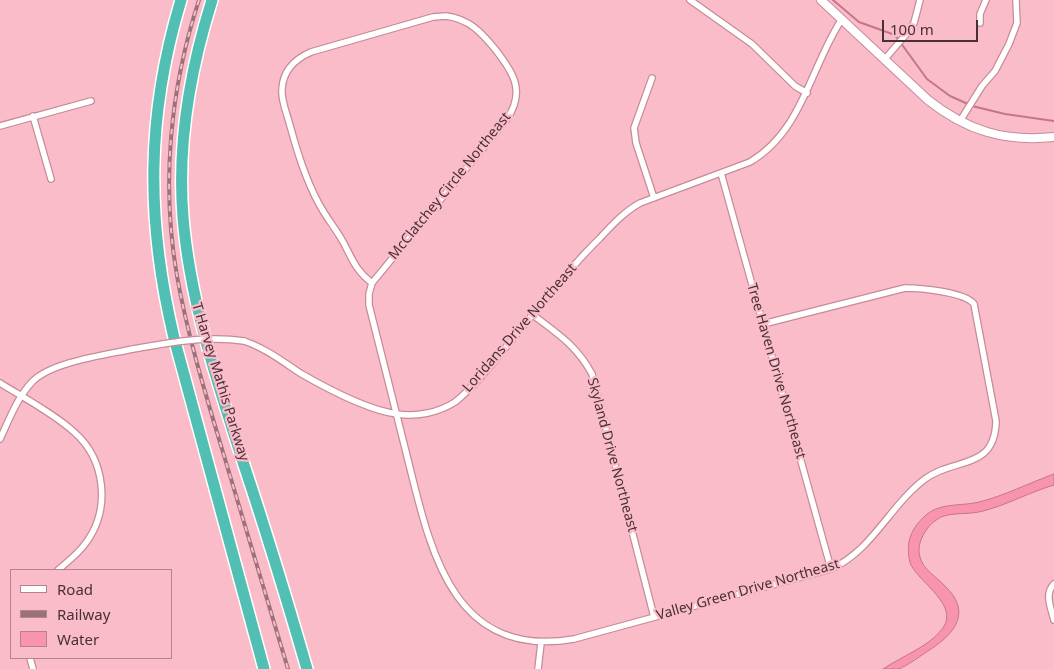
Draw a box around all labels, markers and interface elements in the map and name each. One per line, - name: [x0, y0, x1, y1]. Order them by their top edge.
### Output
- scale bar: [884, 10, 980, 42]
- text: 100 m: [890, 19, 934, 39]
- street label: McClatchey Circle Northeast: [385, 109, 515, 263]
- street label: Loridans Drive Northeast: [460, 260, 580, 396]
- street label: Tree Haven Drive Northeast: [743, 281, 809, 461]
- street label: T Harvey Mathis Parkway: [188, 301, 252, 463]
- street label: Skyland Drive Northeast: [583, 376, 641, 534]
- street label: Valley Green Drive Northeast: [654, 556, 842, 624]
- legend: [10, 569, 172, 659]
- text: Road: [57, 579, 93, 599]
- text: Railway: [57, 604, 110, 624]
- text: Water: [57, 629, 99, 649]

